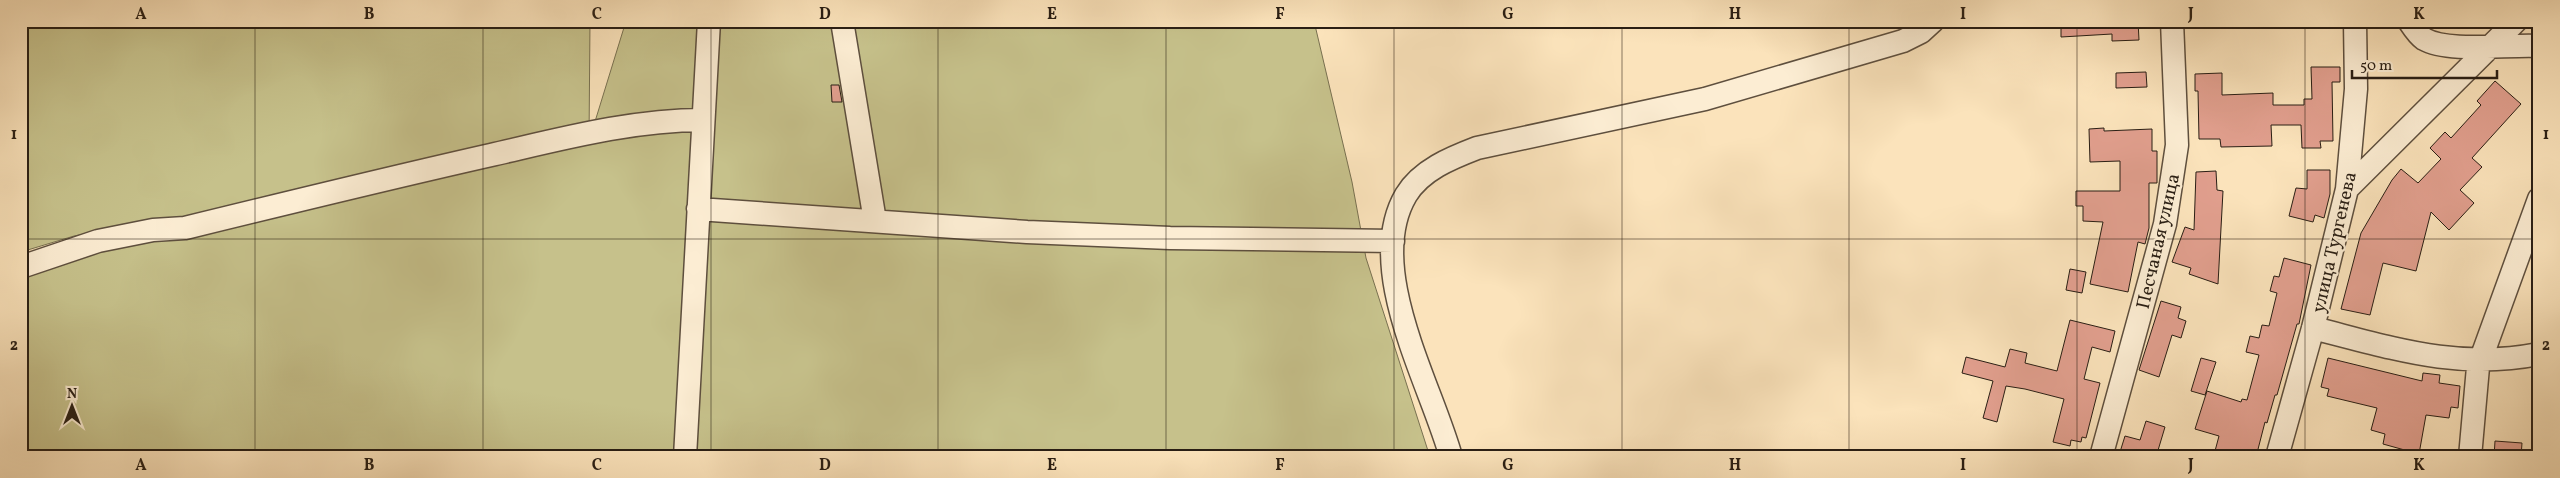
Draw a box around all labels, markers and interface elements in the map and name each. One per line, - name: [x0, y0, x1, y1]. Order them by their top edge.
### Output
- text: A: [135, 4, 147, 26]
- text: B: [364, 4, 375, 26]
- text: C: [592, 4, 602, 26]
- text: D: [819, 4, 831, 26]
- text: E: [1047, 4, 1057, 26]
- text: F: [1275, 4, 1285, 26]
- text: G: [1502, 4, 1514, 26]
- text: H: [1729, 4, 1741, 26]
- text: I: [1960, 4, 1966, 26]
- text: J: [2187, 4, 2194, 26]
- text: K: [2413, 4, 2425, 26]
- scale bar: [2352, 48, 2498, 80]
- text: 50 m: [2360, 56, 2392, 77]
- text: 1: [11, 124, 17, 146]
- text: 1: [2543, 124, 2549, 146]
- street label: улица Тургенева: [2306, 169, 2364, 316]
- street label: Песчаная улица: [2131, 171, 2187, 312]
- text: 2: [10, 335, 18, 357]
- text: 2: [2542, 335, 2550, 357]
- north arrow: [48, 380, 98, 430]
- text: N: [67, 385, 77, 404]
- text: A: [135, 455, 147, 477]
- text: B: [364, 455, 375, 477]
- text: C: [592, 455, 602, 477]
- text: D: [819, 455, 831, 477]
- text: E: [1047, 455, 1057, 477]
- text: F: [1275, 455, 1285, 477]
- text: G: [1502, 455, 1514, 477]
- text: H: [1729, 455, 1741, 477]
- text: I: [1960, 455, 1966, 477]
- text: J: [2187, 455, 2194, 477]
- text: K: [2413, 455, 2425, 477]

